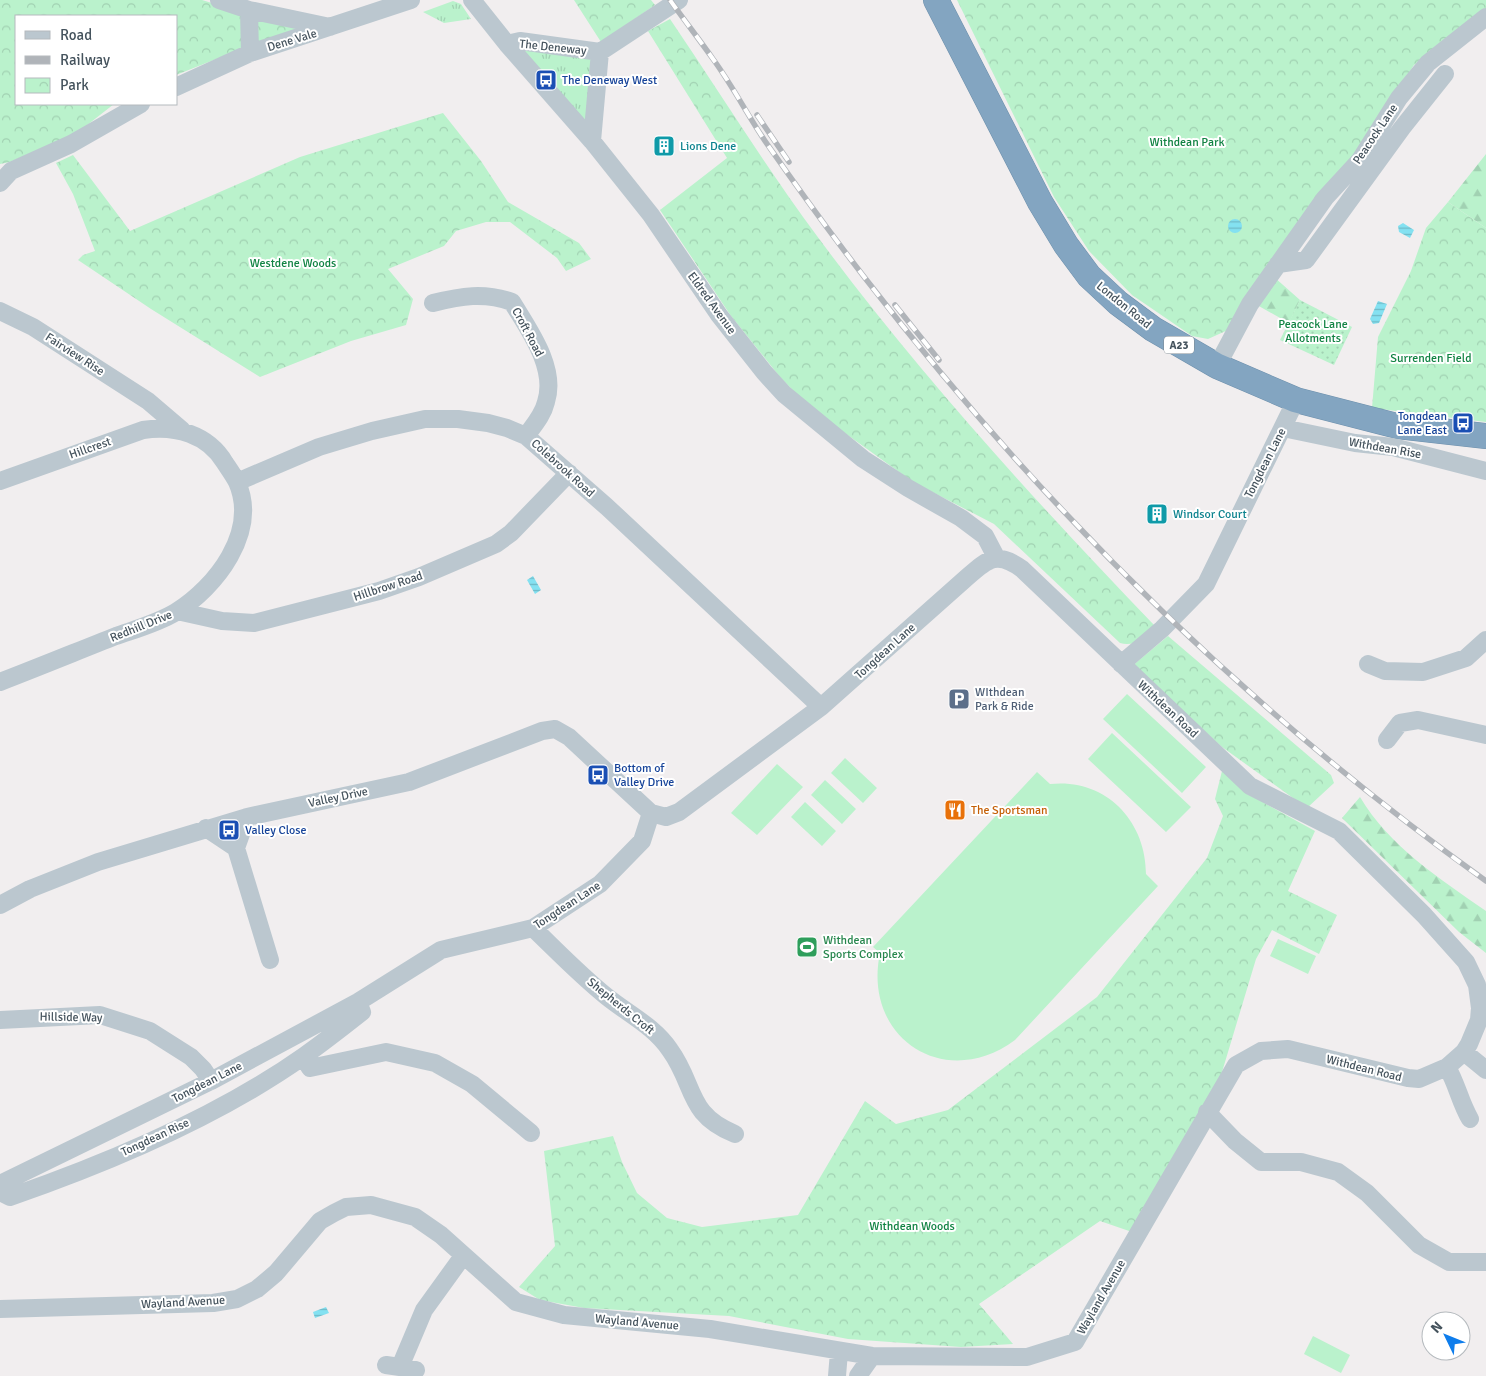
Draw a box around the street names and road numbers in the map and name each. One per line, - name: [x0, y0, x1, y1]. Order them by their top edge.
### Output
- street label: Dene Vale: [266, 26, 319, 55]
- street label: The Deneway: [519, 37, 588, 59]
- street label: Peacock Lane: [1350, 101, 1401, 167]
- street label: Eldred Avenue: [684, 269, 739, 337]
- street label: London Road: [1093, 279, 1154, 332]
- street label: Croft Road: [508, 305, 547, 359]
- street label: Fairview Rise: [42, 330, 107, 379]
- road number: A23: [1164, 336, 1194, 354]
- street label: Tongdean Lane: [1241, 426, 1289, 501]
- street label: Hillcrest: [67, 434, 113, 463]
- street label: Withdean Rise: [1347, 435, 1422, 462]
- street label: Colebrook Road: [528, 436, 597, 501]
- street label: Hillbrow Road: [352, 568, 425, 605]
- street label: Redhill Drive: [108, 607, 174, 646]
- street label: Tongdean Lane: [852, 620, 919, 683]
- street label: Withdean Road: [1134, 677, 1201, 741]
- street label: Valley Drive: [307, 784, 369, 811]
- street label: Tongdean Lane: [531, 878, 603, 933]
- street label: Shepherds Croft: [584, 975, 657, 1038]
- street label: Hillside Way: [39, 1009, 103, 1026]
- street label: Withdean Road: [1324, 1052, 1403, 1085]
- street label: Tongdean Lane: [170, 1058, 245, 1106]
- street label: Tongdean Rise: [119, 1115, 192, 1160]
- street label: Wayland Avenue: [1074, 1257, 1129, 1337]
- street label: Wayland Avenue: [141, 1293, 225, 1312]
- street label: Wayland Avenue: [594, 1311, 679, 1334]

